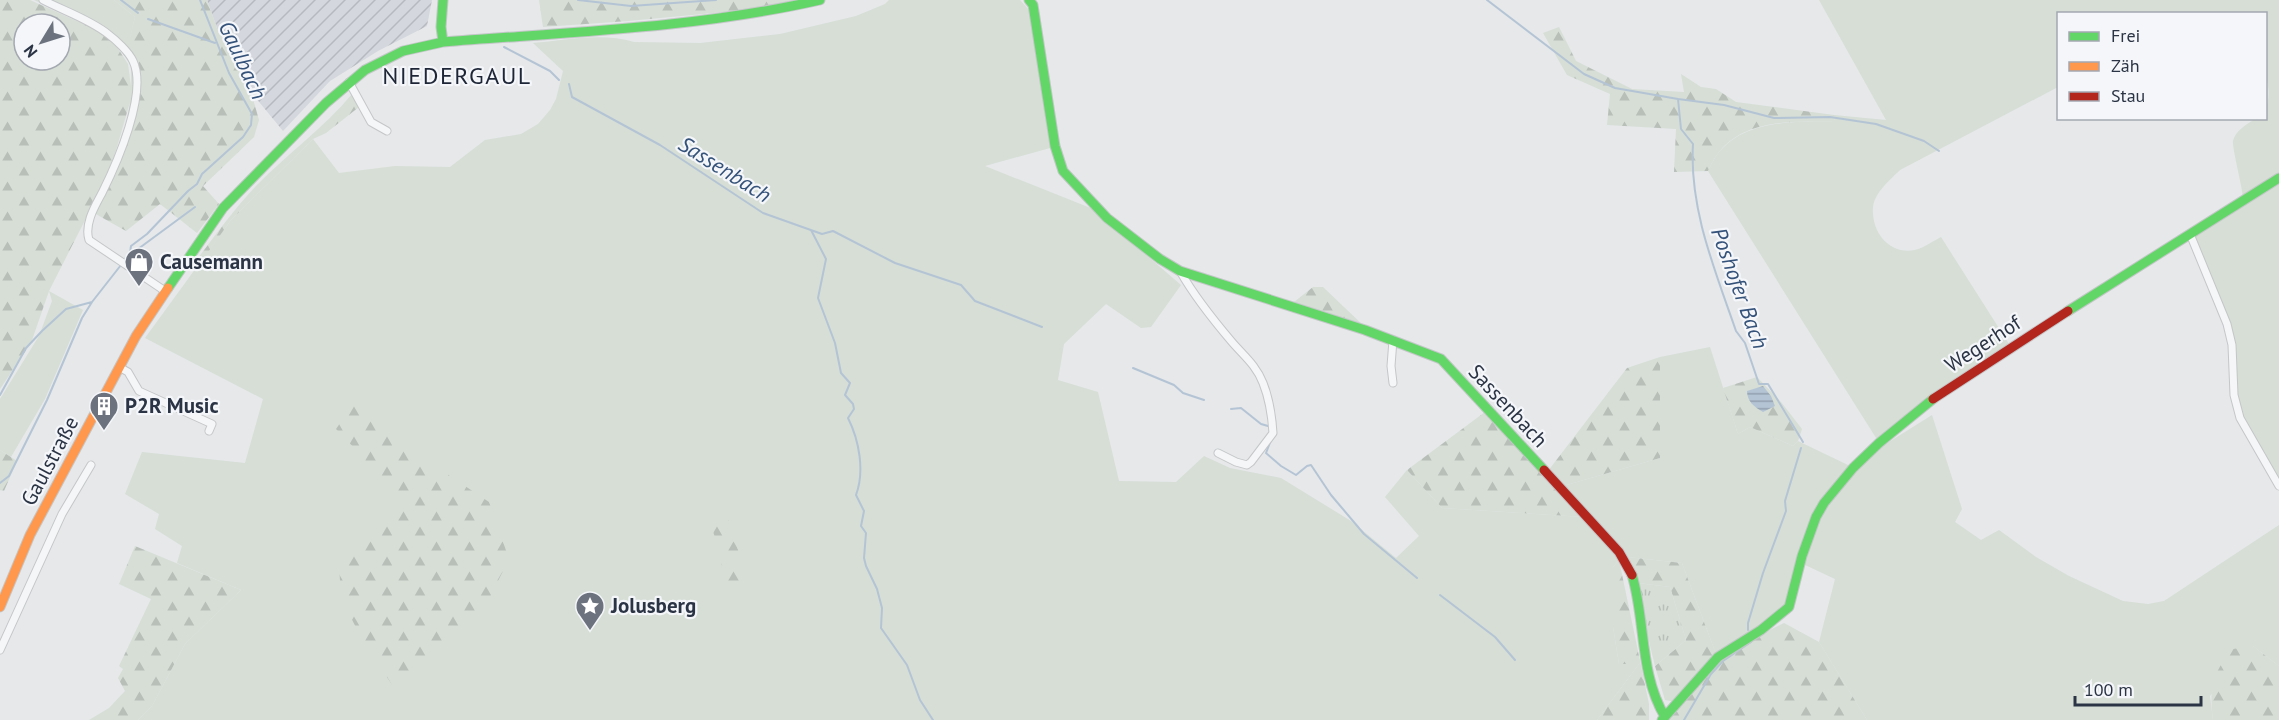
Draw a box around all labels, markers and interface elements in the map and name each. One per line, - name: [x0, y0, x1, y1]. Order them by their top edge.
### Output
- north arrow: [12, 12, 72, 72]
- legend: [2057, 12, 2267, 120]
- water label: Gaulbach: [213, 16, 273, 104]
- text: Frei: [2111, 24, 2140, 47]
- text: N: [19, 41, 41, 62]
- text: Zäh: [2111, 54, 2140, 77]
- district label: NIEDERGAUL: [382, 60, 532, 91]
- text: Stau: [2111, 84, 2145, 107]
- water label: Sassenbach: [673, 130, 777, 208]
- water label: Poshofer Bach: [1705, 223, 1775, 353]
- shop icon: Causemann: [123, 246, 155, 288]
- place label: Causemann: [160, 248, 263, 275]
- street label: Wegerhof: [1940, 308, 2027, 378]
- street label: Sassenbach: [1463, 358, 1554, 453]
- building icon: P2R Music: [88, 390, 120, 432]
- place label: P2R Music: [125, 392, 219, 419]
- street label: Gaulstraße: [15, 411, 84, 510]
- place icon: Jolusberg: [574, 590, 606, 632]
- place label: Jolusberg: [610, 592, 696, 619]
- scale bar: [2075, 669, 2201, 707]
- text: 100 m: [2084, 678, 2133, 701]

